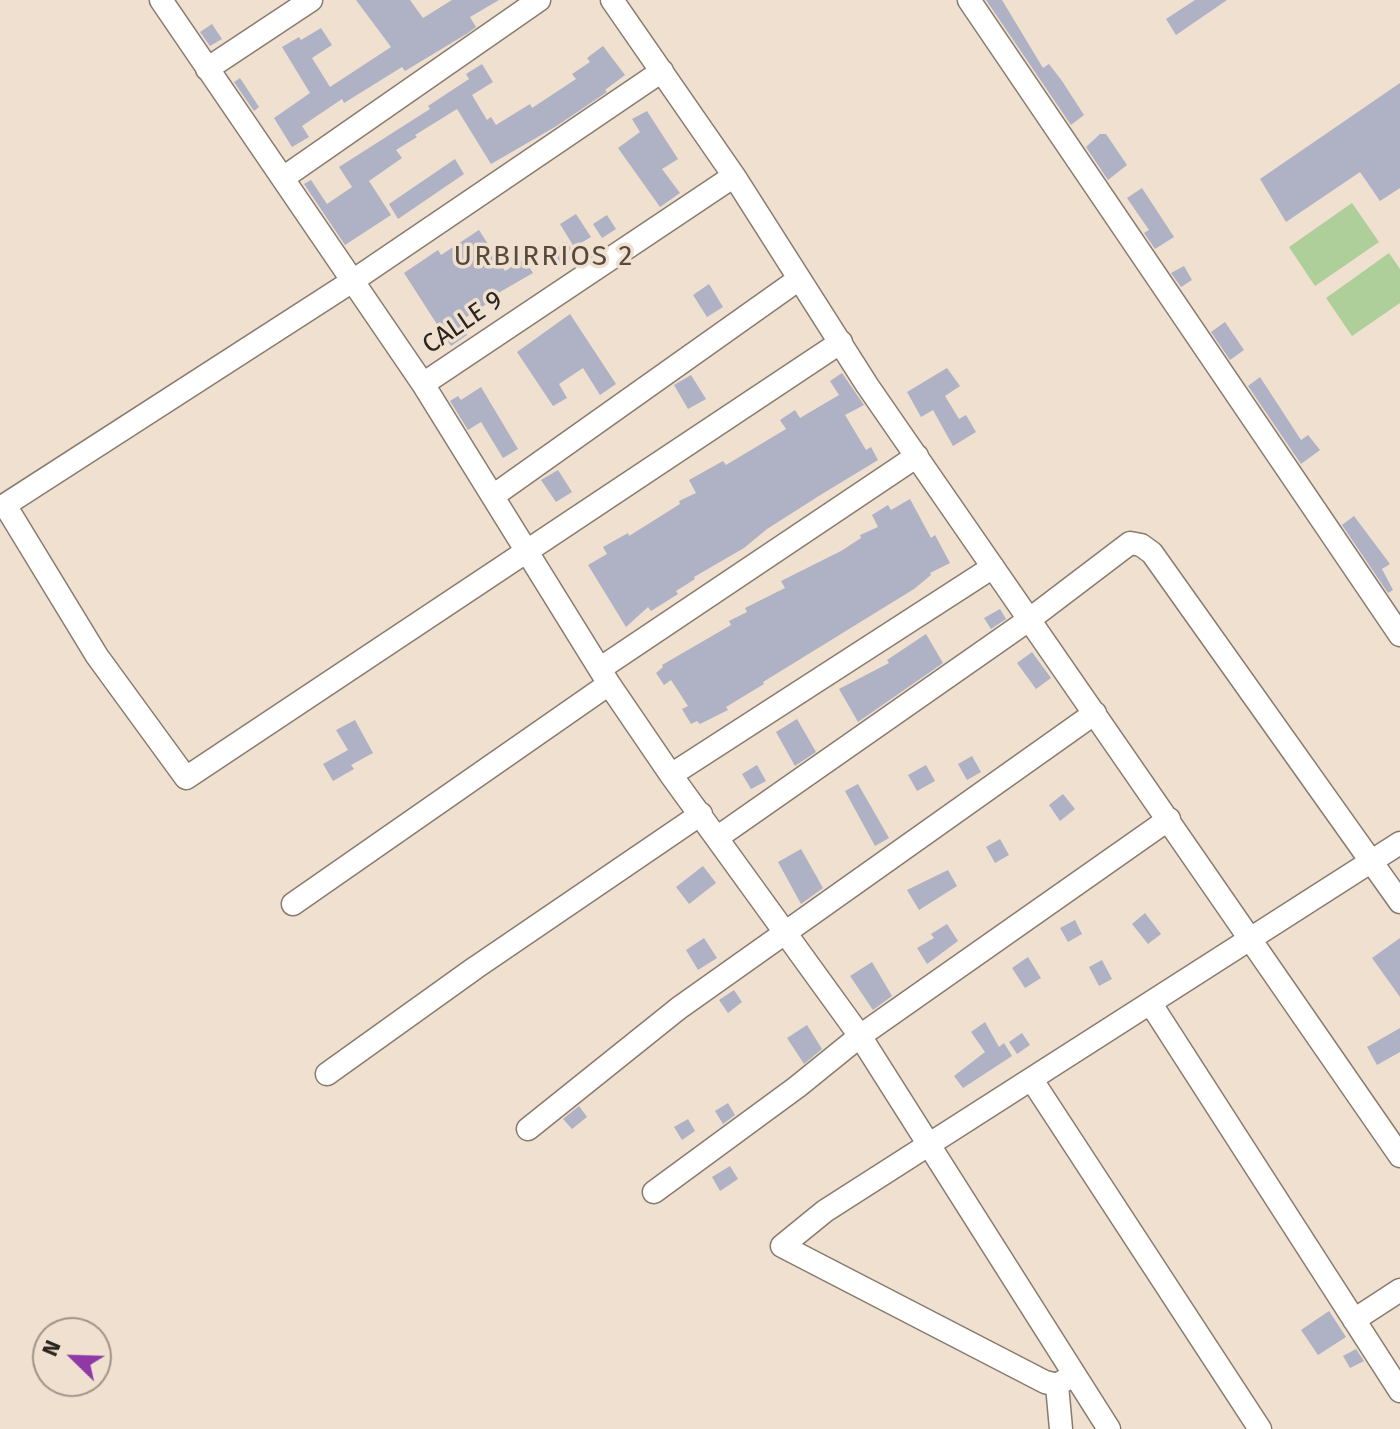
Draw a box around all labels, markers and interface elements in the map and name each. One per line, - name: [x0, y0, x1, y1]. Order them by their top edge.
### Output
- district label: URBIRRIOS 2: [454, 240, 634, 274]
- street label: CALLE 9: [417, 285, 509, 361]
- north arrow: [32, 1317, 112, 1397]
- text: N: [36, 1336, 67, 1360]

